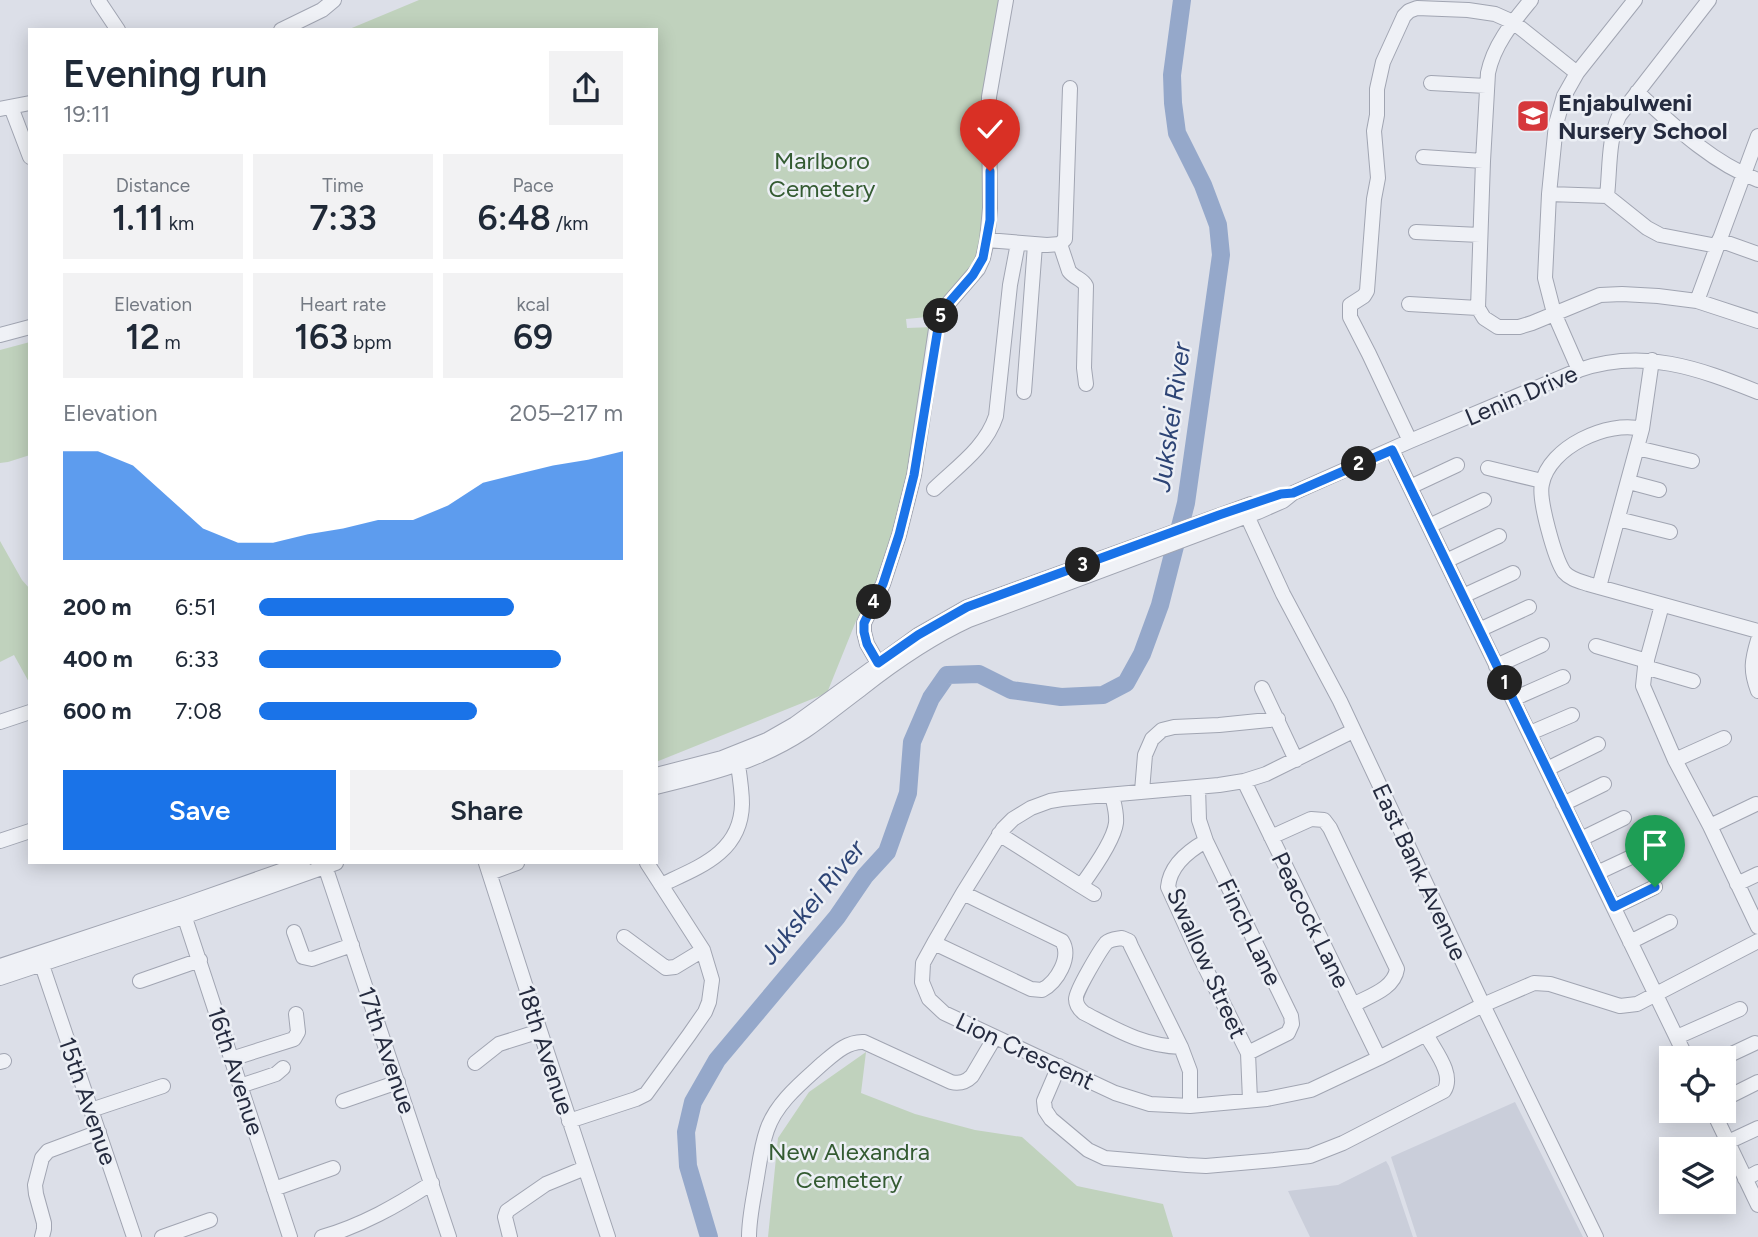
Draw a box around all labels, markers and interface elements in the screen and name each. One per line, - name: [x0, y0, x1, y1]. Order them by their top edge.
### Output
- text: Evening run: [63, 51, 267, 97]
- button: share: [549, 51, 623, 125]
- place label: Enjabulweni Nursery School: [1558, 88, 1728, 145]
- school or university icon: Enjabulweni Nursery School: [1514, 97, 1552, 135]
- pin: [960, 99, 1020, 171]
- text: 19:11: [63, 100, 110, 128]
- icon: check: [971, 110, 1009, 148]
- park label: Marlboro Cemetery: [769, 146, 876, 203]
- text: Distance: [116, 174, 190, 197]
- text: Time: [322, 174, 364, 197]
- text: Pace: [512, 174, 554, 197]
- text: 1.11: [112, 197, 164, 239]
- text: 7:33: [309, 197, 377, 239]
- text: 6:48: [478, 197, 551, 239]
- text: km: [164, 212, 194, 235]
- text: /km: [551, 212, 588, 235]
- text: Elevation: [114, 293, 192, 316]
- text: Heart rate: [300, 293, 386, 316]
- text: kcal: [516, 293, 550, 316]
- pin: 5: [923, 298, 958, 334]
- text: 5: [935, 304, 946, 327]
- text: 12: [125, 316, 160, 358]
- text: 163: [294, 316, 348, 358]
- text: 69: [513, 316, 553, 358]
- text: m: [160, 331, 181, 354]
- text: bpm: [348, 331, 392, 354]
- water label: Jukskei River: [1145, 339, 1197, 495]
- street label: Lenin Drive: [1460, 358, 1582, 432]
- text: Elevation: [63, 399, 158, 427]
- text: 205–217 m: [510, 399, 623, 427]
- pin: 2: [1342, 447, 1376, 482]
- text: 2: [1353, 452, 1364, 475]
- pin: 3: [1066, 548, 1100, 582]
- text: 3: [1077, 553, 1088, 576]
- pin: 4: [856, 584, 892, 620]
- text: 4: [867, 590, 880, 613]
- text: 200 m: [63, 593, 132, 621]
- text: 6:51: [175, 593, 217, 621]
- text: 400 m: [63, 645, 133, 673]
- text: 6:33: [175, 645, 219, 673]
- pin: 1: [1488, 666, 1522, 700]
- text: 1: [1500, 671, 1509, 694]
- text: 600 m: [63, 697, 132, 725]
- text: 7:08: [175, 697, 222, 725]
- button: Save: [63, 770, 336, 850]
- button: Share: [350, 770, 623, 850]
- street label: East Bank Avenue: [1366, 779, 1474, 965]
- pin: [1625, 815, 1685, 887]
- icon: arrive: [1636, 826, 1674, 864]
- water label: Jukskei River: [752, 833, 872, 971]
- street label: Peacock Lane: [1266, 847, 1356, 993]
- street label: Finch Lane: [1212, 874, 1288, 990]
- street label: Swallow Street: [1161, 883, 1253, 1043]
- street label: 18th Avenue: [511, 982, 581, 1118]
- street label: 17th Avenue: [352, 983, 422, 1117]
- street label: 16th Avenue: [202, 1003, 270, 1139]
- street label: Lion Crescent: [951, 1006, 1099, 1096]
- street label: 15th Avenue: [53, 1033, 123, 1169]
- map controls: [1659, 1046, 1736, 1214]
- button: locate: [1659, 1046, 1736, 1123]
- park label: New Alexandra Cemetery: [768, 1137, 930, 1194]
- button: layers: [1659, 1137, 1736, 1214]

